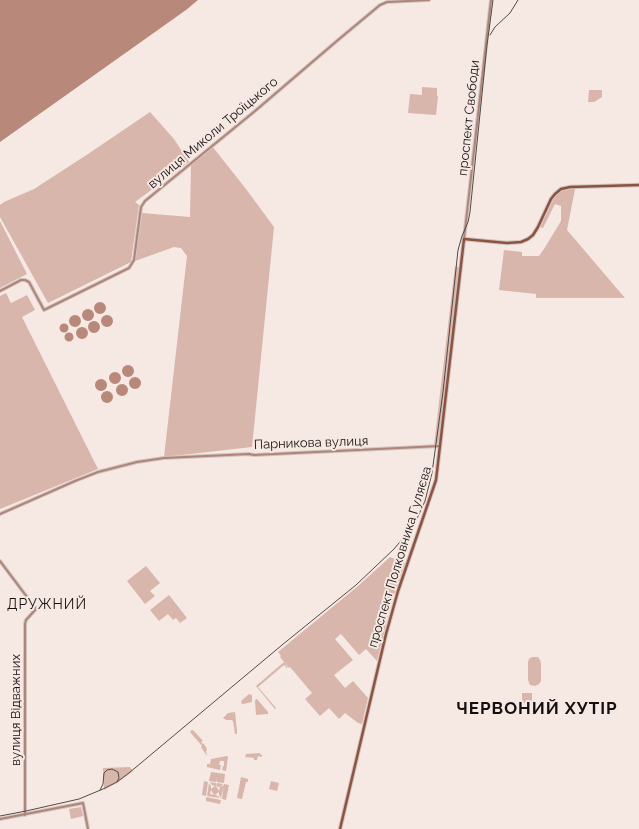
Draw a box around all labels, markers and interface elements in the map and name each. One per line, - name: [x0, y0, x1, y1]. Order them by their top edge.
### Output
- street label: проспект Свободи: [455, 59, 483, 177]
- street label: вулиця Миколи Троїцького: [145, 74, 281, 192]
- street label: Парникова вулиця: [253, 433, 369, 453]
- street label: проспект Полковника Гуляєва: [365, 464, 435, 650]
- district label: ДРУЖНИЙ: [7, 597, 87, 613]
- street label: вулиця Відважних: [8, 654, 24, 766]
- district label: ЧЕРВОНИЙ ХУТІР: [456, 699, 618, 719]

